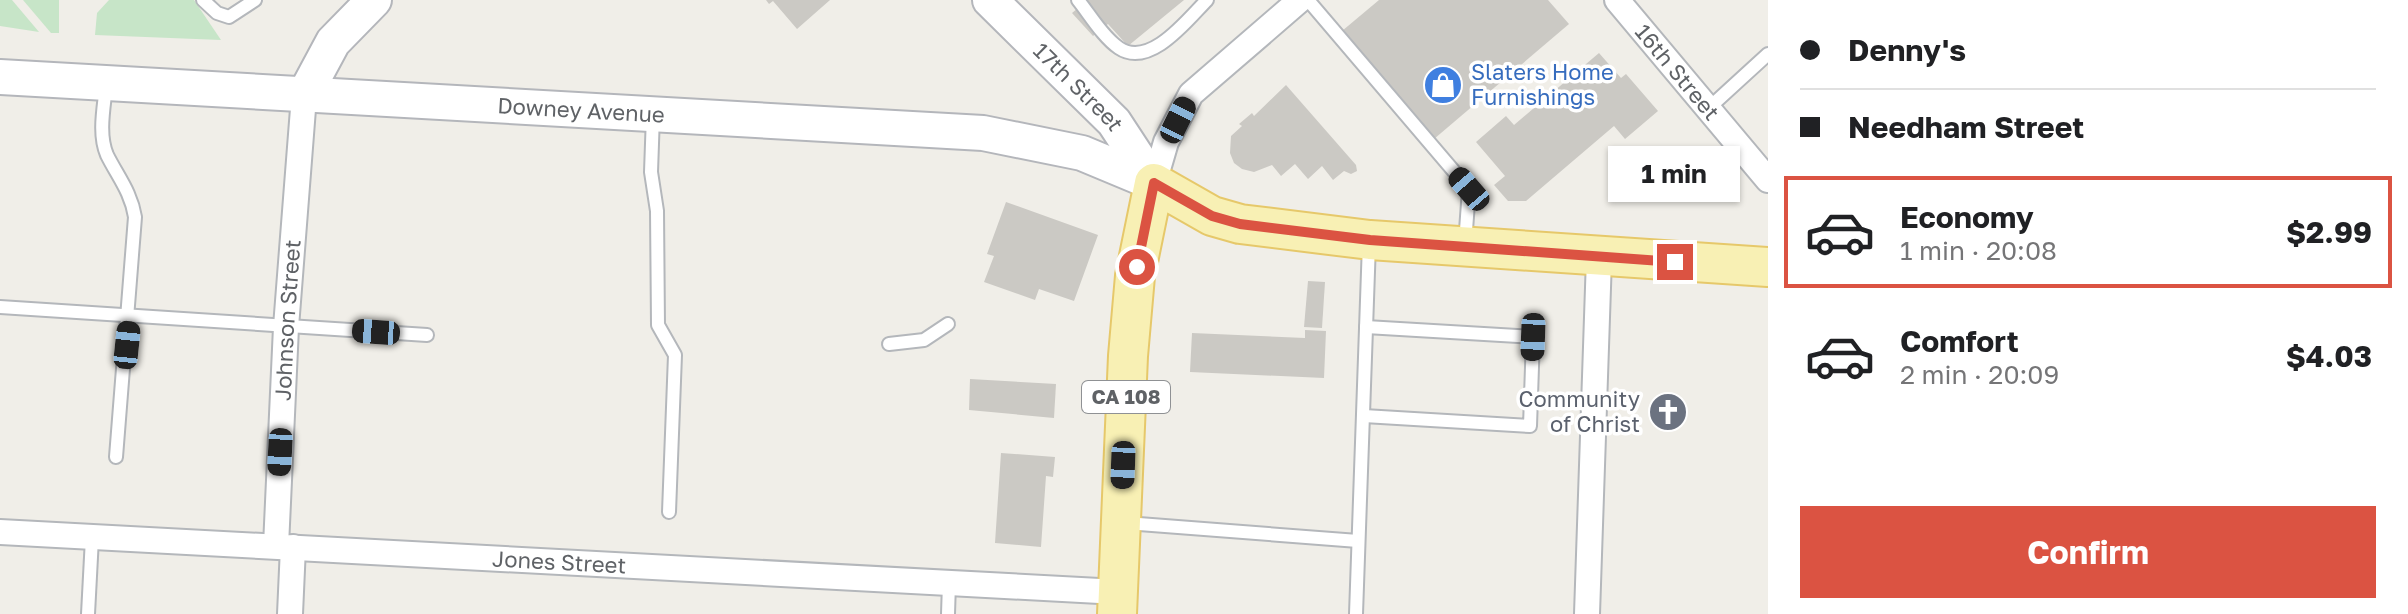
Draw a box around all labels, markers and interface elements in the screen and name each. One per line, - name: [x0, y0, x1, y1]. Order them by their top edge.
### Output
- street label: 16th Street: [1630, 18, 1726, 125]
- text: Denny's: [1848, 32, 1966, 68]
- street label: 17th Street: [1028, 37, 1130, 136]
- place label: Slaters Home Furnishings: [1471, 58, 1614, 110]
- shop icon: Slaters Home Furnishings: [1422, 64, 1464, 106]
- street label: Downey Avenue: [497, 91, 666, 128]
- car: [1157, 93, 1199, 147]
- text: Needham Street: [1848, 109, 2084, 145]
- callout: 1 min: [1609, 146, 1741, 202]
- text: 1 min: [1641, 158, 1707, 189]
- car: [1444, 163, 1494, 215]
- icon: car: [1804, 196, 1876, 268]
- text: Economy: [1900, 199, 2034, 235]
- text: $2.99: [2286, 214, 2372, 250]
- text: 1 min · 20:08: [1900, 235, 2057, 266]
- street label: Johnson Street: [269, 239, 306, 402]
- route end: [1657, 244, 1693, 280]
- route start: [1119, 249, 1155, 285]
- car: [1520, 313, 1546, 361]
- car: [351, 318, 401, 346]
- car: [113, 320, 141, 370]
- icon: car: [1804, 320, 1876, 392]
- text: Comfort: [1900, 323, 2019, 359]
- text: $4.03: [2286, 338, 2372, 374]
- text: 2 min · 20:09: [1900, 359, 2059, 390]
- road number: CA 108: [1082, 381, 1170, 413]
- place label: Community of Christ: [1519, 385, 1640, 437]
- church icon: Community of Christ: [1647, 391, 1689, 433]
- car: [267, 427, 293, 477]
- car: [1110, 441, 1136, 489]
- button: Confirm: [1800, 506, 2376, 598]
- street label: Jones Street: [492, 544, 627, 579]

